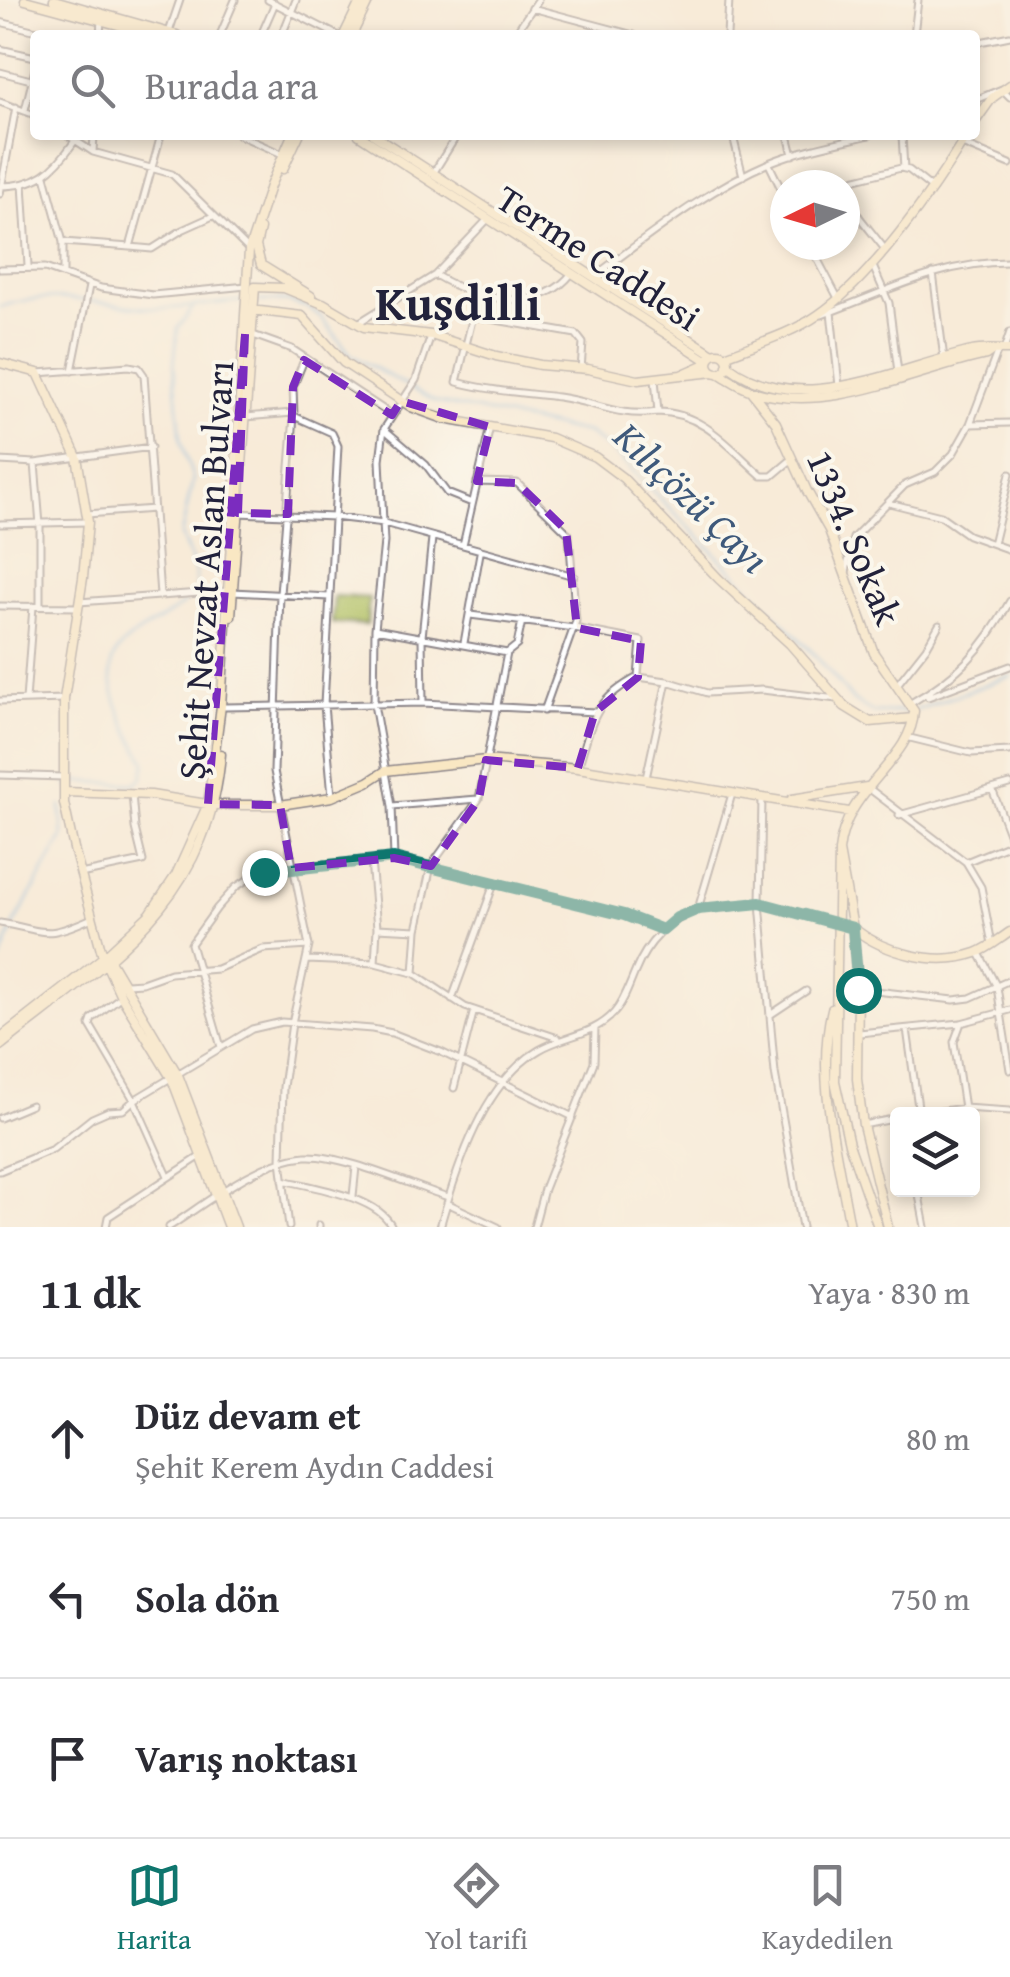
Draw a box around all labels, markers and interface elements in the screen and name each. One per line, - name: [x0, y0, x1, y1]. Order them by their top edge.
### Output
- search box: [30, 30, 980, 140]
- text: Burada ara: [145, 57, 318, 113]
- icon: search: [65, 58, 120, 113]
- street label: Terme Caddesi: [486, 170, 712, 344]
- north arrow: [770, 170, 860, 260]
- district label: Kuşdilli: [375, 267, 541, 338]
- street label: Şehit Nevzat Aslan Bulvarı: [162, 359, 248, 781]
- water label: Kılıçözü Çayı: [600, 407, 783, 586]
- street label: 1334. Sokak: [793, 441, 917, 634]
- route end: [242, 850, 288, 896]
- route start: [836, 968, 882, 1014]
- map controls: [890, 1107, 980, 1197]
- button: layers: [890, 1107, 980, 1197]
- text: 11 dk: [40, 1262, 141, 1323]
- text: Yaya · 830 m: [808, 1269, 970, 1316]
- text: Düz devam et: [135, 1387, 361, 1443]
- icon: ahead: [40, 1411, 95, 1466]
- text: 80 m: [906, 1415, 970, 1462]
- text: Şehit Kerem Aydın Caddesi: [135, 1443, 494, 1490]
- text: Sola dön: [135, 1570, 279, 1626]
- icon: left: [40, 1571, 95, 1626]
- text: 750 m: [891, 1575, 970, 1622]
- text: Varış noktası: [135, 1730, 358, 1786]
- icon: arrive: [40, 1731, 95, 1786]
- tab: Harita: [117, 1858, 191, 1959]
- tab: Yol tarifi: [425, 1858, 528, 1959]
- tab: Kaydedilen: [762, 1858, 893, 1959]

